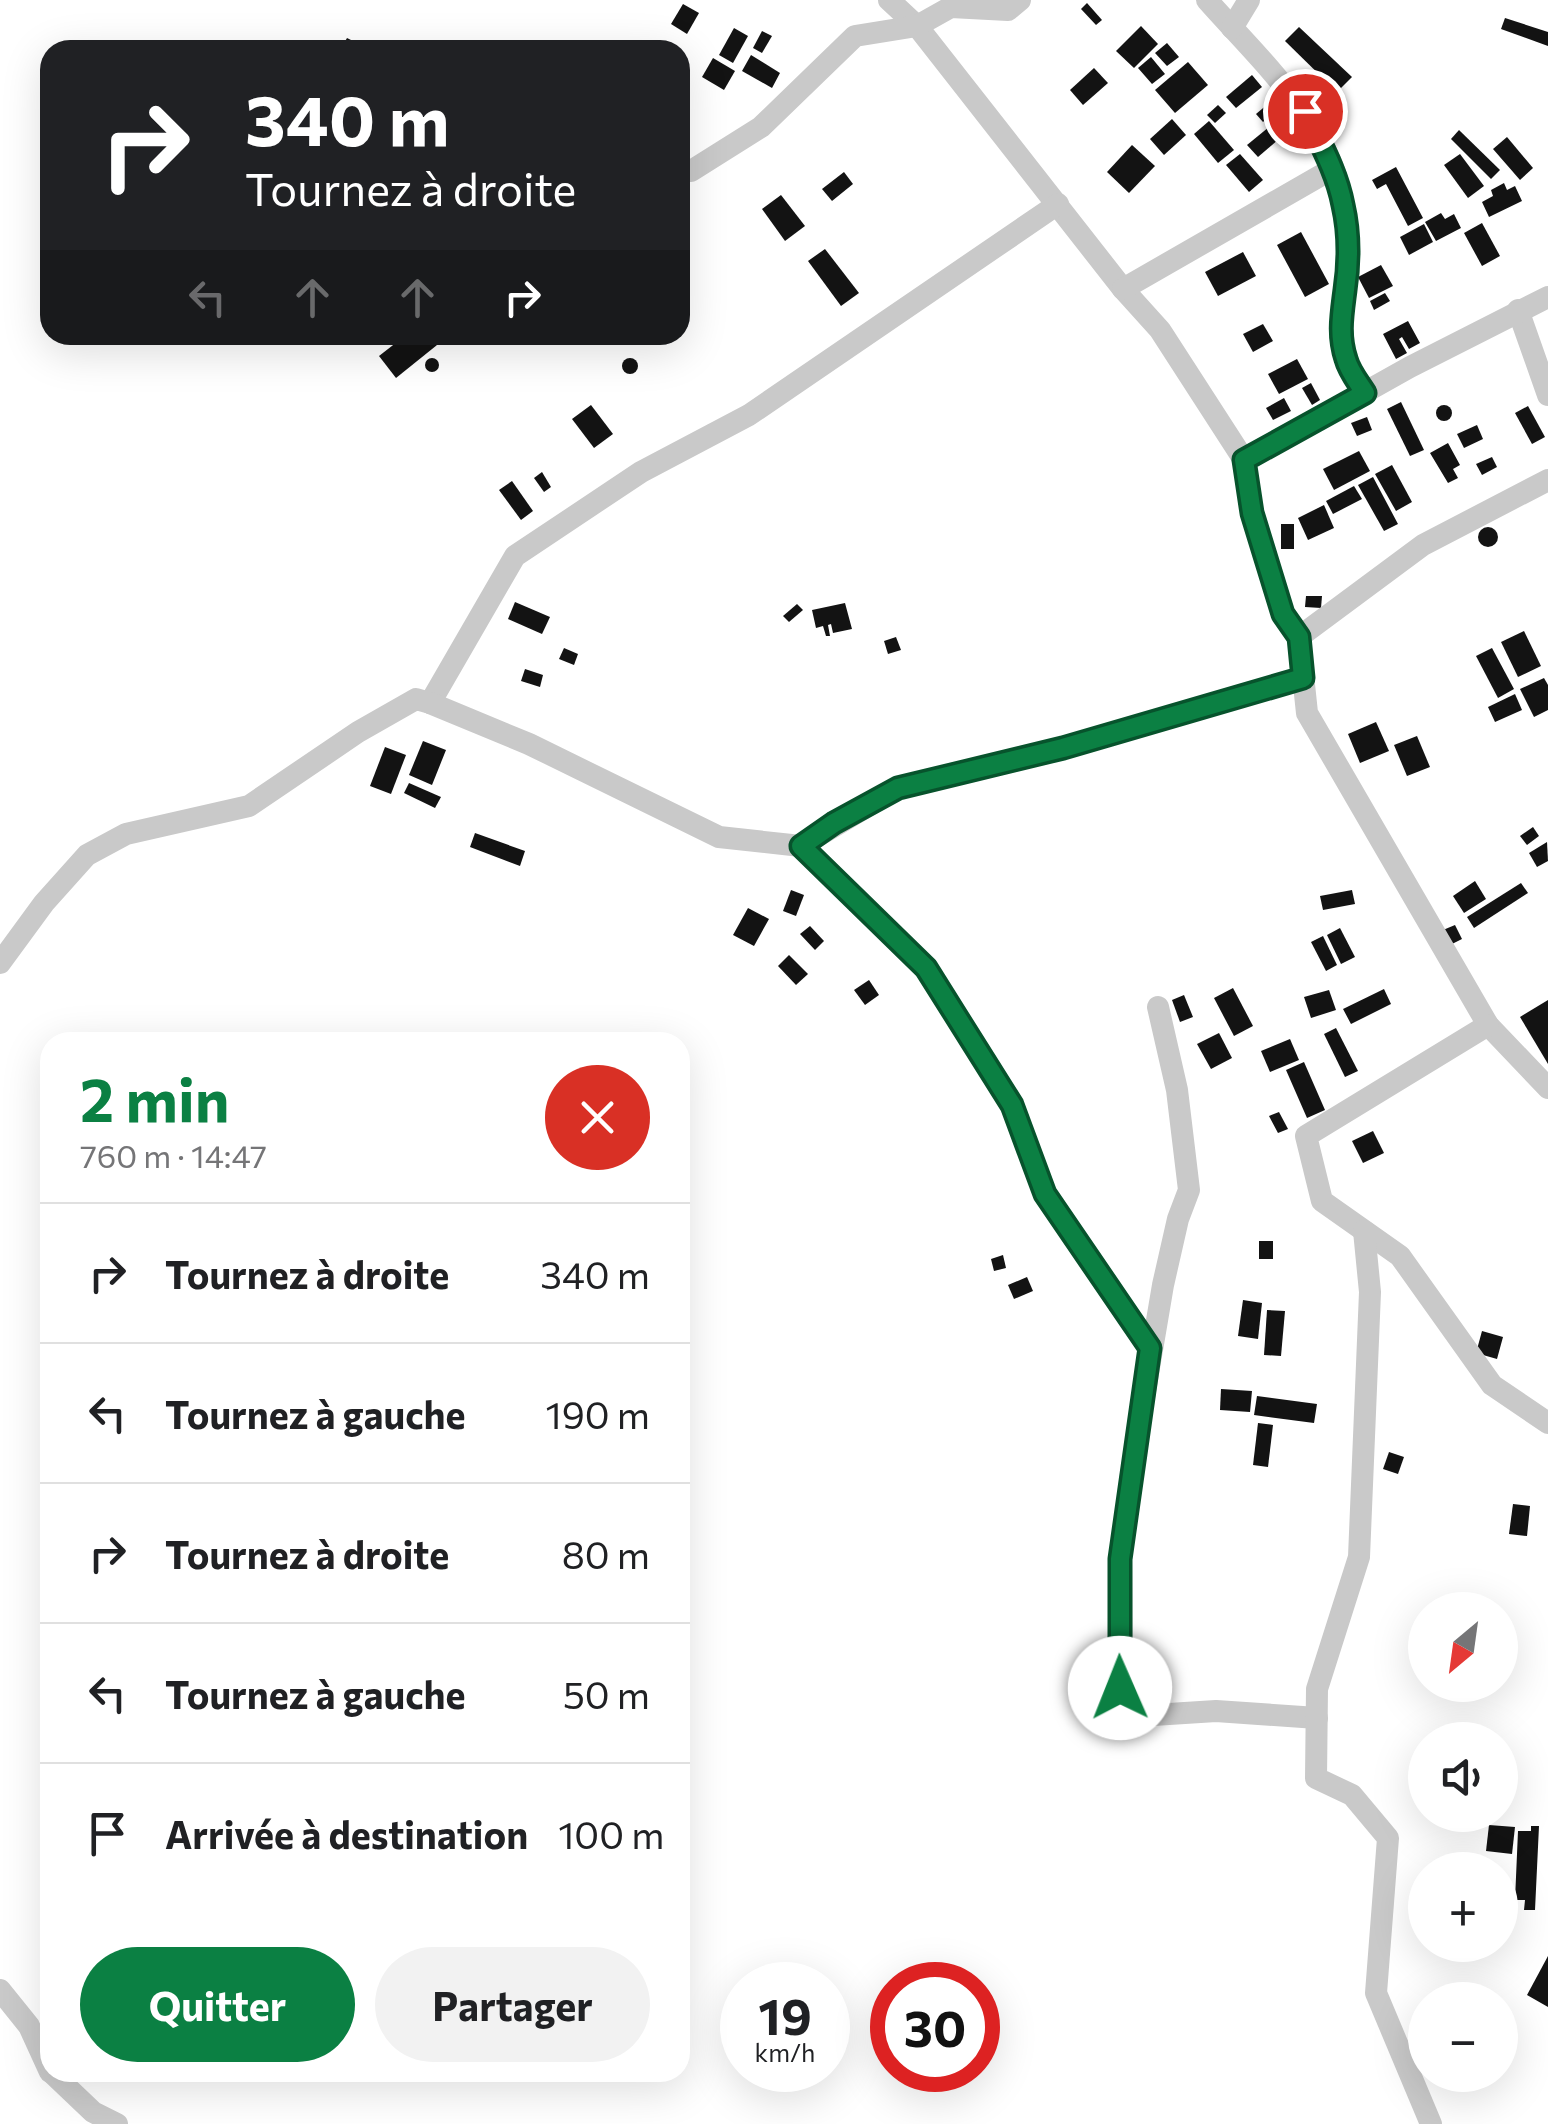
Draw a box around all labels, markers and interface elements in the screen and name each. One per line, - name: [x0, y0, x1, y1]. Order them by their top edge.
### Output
- pin: [1263, 69, 1348, 154]
- text: 340 m: [245, 75, 450, 160]
- icon: right: [80, 80, 210, 210]
- icon: arrive: [1278, 84, 1333, 139]
- text: Tournez à droite: [245, 160, 576, 215]
- icon: left: [180, 270, 235, 325]
- icon: ahead: [285, 270, 340, 325]
- icon: ahead: [390, 270, 445, 325]
- icon: right: [495, 270, 550, 325]
- text: 2 min: [80, 1061, 229, 1134]
- button: close: [545, 1065, 650, 1170]
- text: 760 m · 14:47: [80, 1135, 267, 1175]
- icon: right: [80, 1246, 135, 1301]
- text: Tournez à droite: [165, 1250, 449, 1297]
- text: 340 m: [540, 1250, 650, 1297]
- icon: left: [80, 1386, 135, 1441]
- text: Tournez à gauche: [165, 1390, 466, 1437]
- text: 190 m: [545, 1390, 650, 1437]
- icon: right: [80, 1526, 135, 1581]
- text: Tournez à droite: [165, 1530, 449, 1577]
- text: 80 m: [562, 1530, 650, 1577]
- north arrow: [1408, 1592, 1518, 1702]
- map controls: [1408, 1592, 1518, 2092]
- position arrow: [1068, 1636, 1172, 1740]
- icon: left: [80, 1666, 135, 1721]
- text: Tournez à gauche: [165, 1670, 466, 1717]
- text: 50 m: [563, 1670, 650, 1717]
- button: sound: [1408, 1722, 1518, 1832]
- icon: arrive: [80, 1806, 135, 1861]
- text: Arrivée à destination: [165, 1810, 528, 1857]
- text: 100 m: [558, 1810, 664, 1857]
- button: +: [1408, 1852, 1518, 1962]
- button: Quitter: [80, 1947, 355, 2062]
- button: Partager: [375, 1947, 650, 2062]
- speed limit sign: 30: [870, 1962, 1000, 2092]
- button: −: [1408, 1982, 1518, 2092]
- text: 19: [758, 1984, 812, 2045]
- text: km/h: [755, 2037, 815, 2067]

